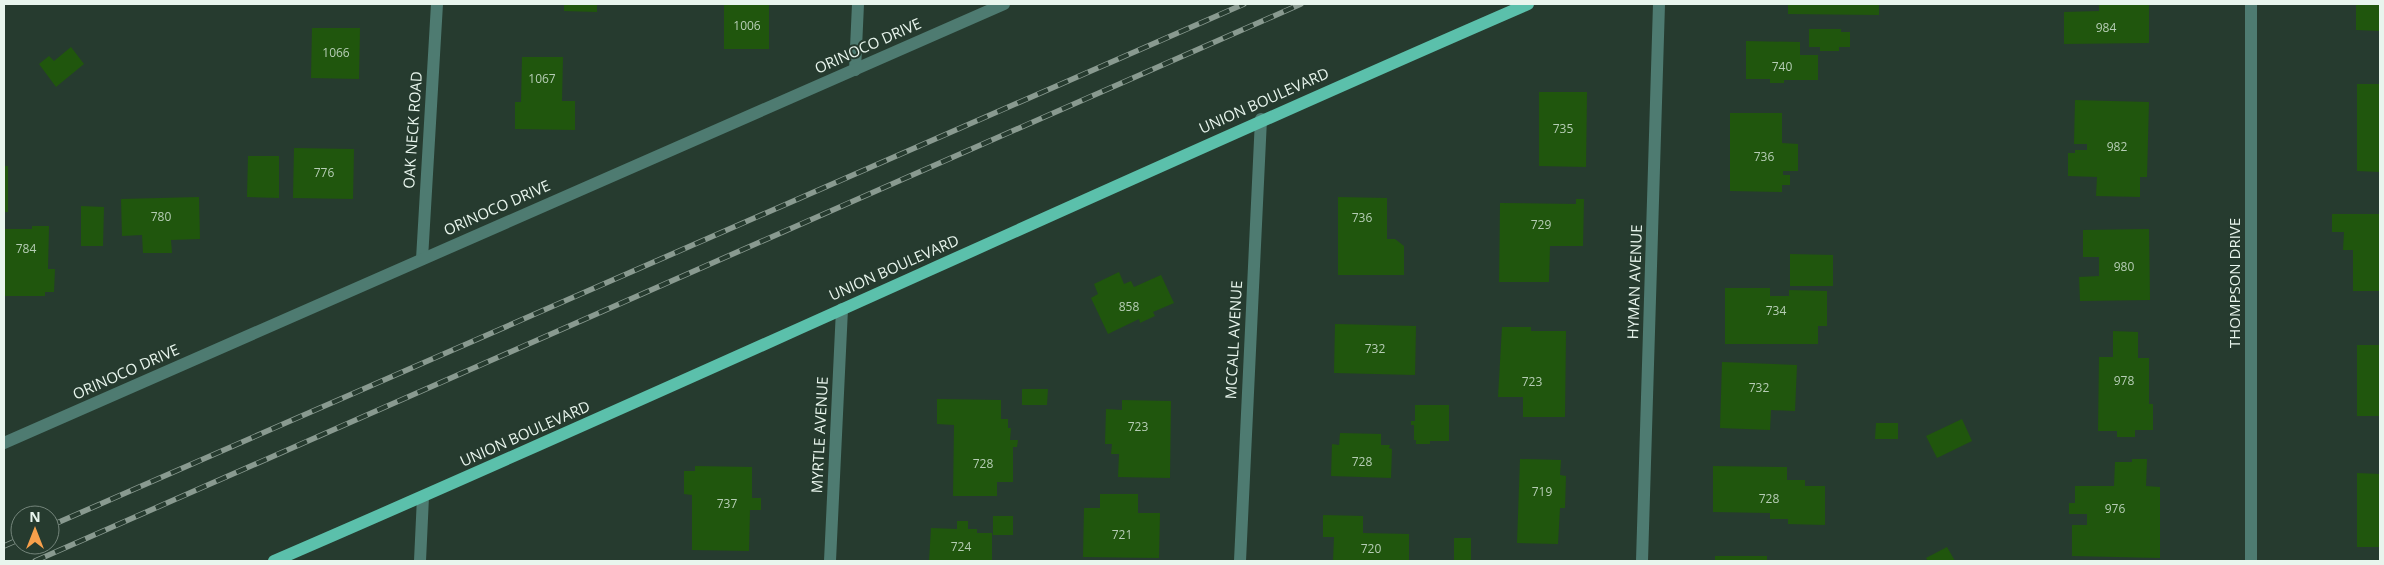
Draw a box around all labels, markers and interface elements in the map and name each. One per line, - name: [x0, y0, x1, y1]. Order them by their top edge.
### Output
- street label: ORINOCO DRIVE: [811, 13, 924, 78]
- house number: 1006: [733, 17, 761, 34]
- house number: 984: [2096, 19, 2116, 36]
- house number: 1066: [322, 44, 350, 61]
- house number: 740: [1772, 58, 1792, 75]
- street label: UNION BOULEVARD: [1195, 62, 1332, 138]
- house number: 1067: [528, 70, 556, 87]
- street label: OAK NECK ROAD: [398, 71, 426, 189]
- house number: 735: [1553, 120, 1573, 137]
- house number: 982: [2107, 138, 2127, 155]
- house number: 736: [1754, 148, 1774, 165]
- house number: 776: [314, 164, 334, 181]
- street label: ORINOCO DRIVE: [440, 175, 553, 240]
- house number: 780: [151, 208, 171, 225]
- house number: 736: [1352, 209, 1372, 226]
- house number: 729: [1531, 216, 1551, 233]
- street label: THOMPSON DRIVE: [2224, 218, 2244, 348]
- street label: HYMAN AVENUE: [1622, 224, 1646, 340]
- street label: UNION BOULEVARD: [825, 229, 962, 305]
- house number: 784: [16, 240, 36, 257]
- house number: 980: [2114, 258, 2134, 275]
- street label: MCCALL AVENUE: [1220, 280, 1246, 400]
- house number: 858: [1119, 298, 1139, 315]
- house number: 734: [1766, 302, 1786, 319]
- street label: ORINOCO DRIVE: [69, 339, 182, 404]
- house number: 732: [1365, 340, 1385, 357]
- house number: 978: [2114, 372, 2134, 389]
- house number: 723: [1522, 373, 1542, 390]
- street label: MYRTLE AVENUE: [806, 376, 832, 494]
- house number: 732: [1749, 379, 1769, 396]
- street label: UNION BOULEVARD: [456, 395, 593, 471]
- house number: 723: [1128, 418, 1148, 435]
- house number: 728: [1352, 453, 1372, 470]
- house number: 728: [973, 455, 993, 472]
- house number: 719: [1532, 483, 1552, 500]
- house number: 728: [1759, 490, 1779, 507]
- house number: 737: [717, 495, 737, 512]
- house number: 976: [2105, 500, 2125, 517]
- north arrow: [10, 505, 60, 555]
- text: N: [29, 507, 41, 526]
- house number: 721: [1112, 526, 1132, 543]
- house number: 724: [951, 538, 971, 555]
- house number: 720: [1361, 540, 1381, 557]

